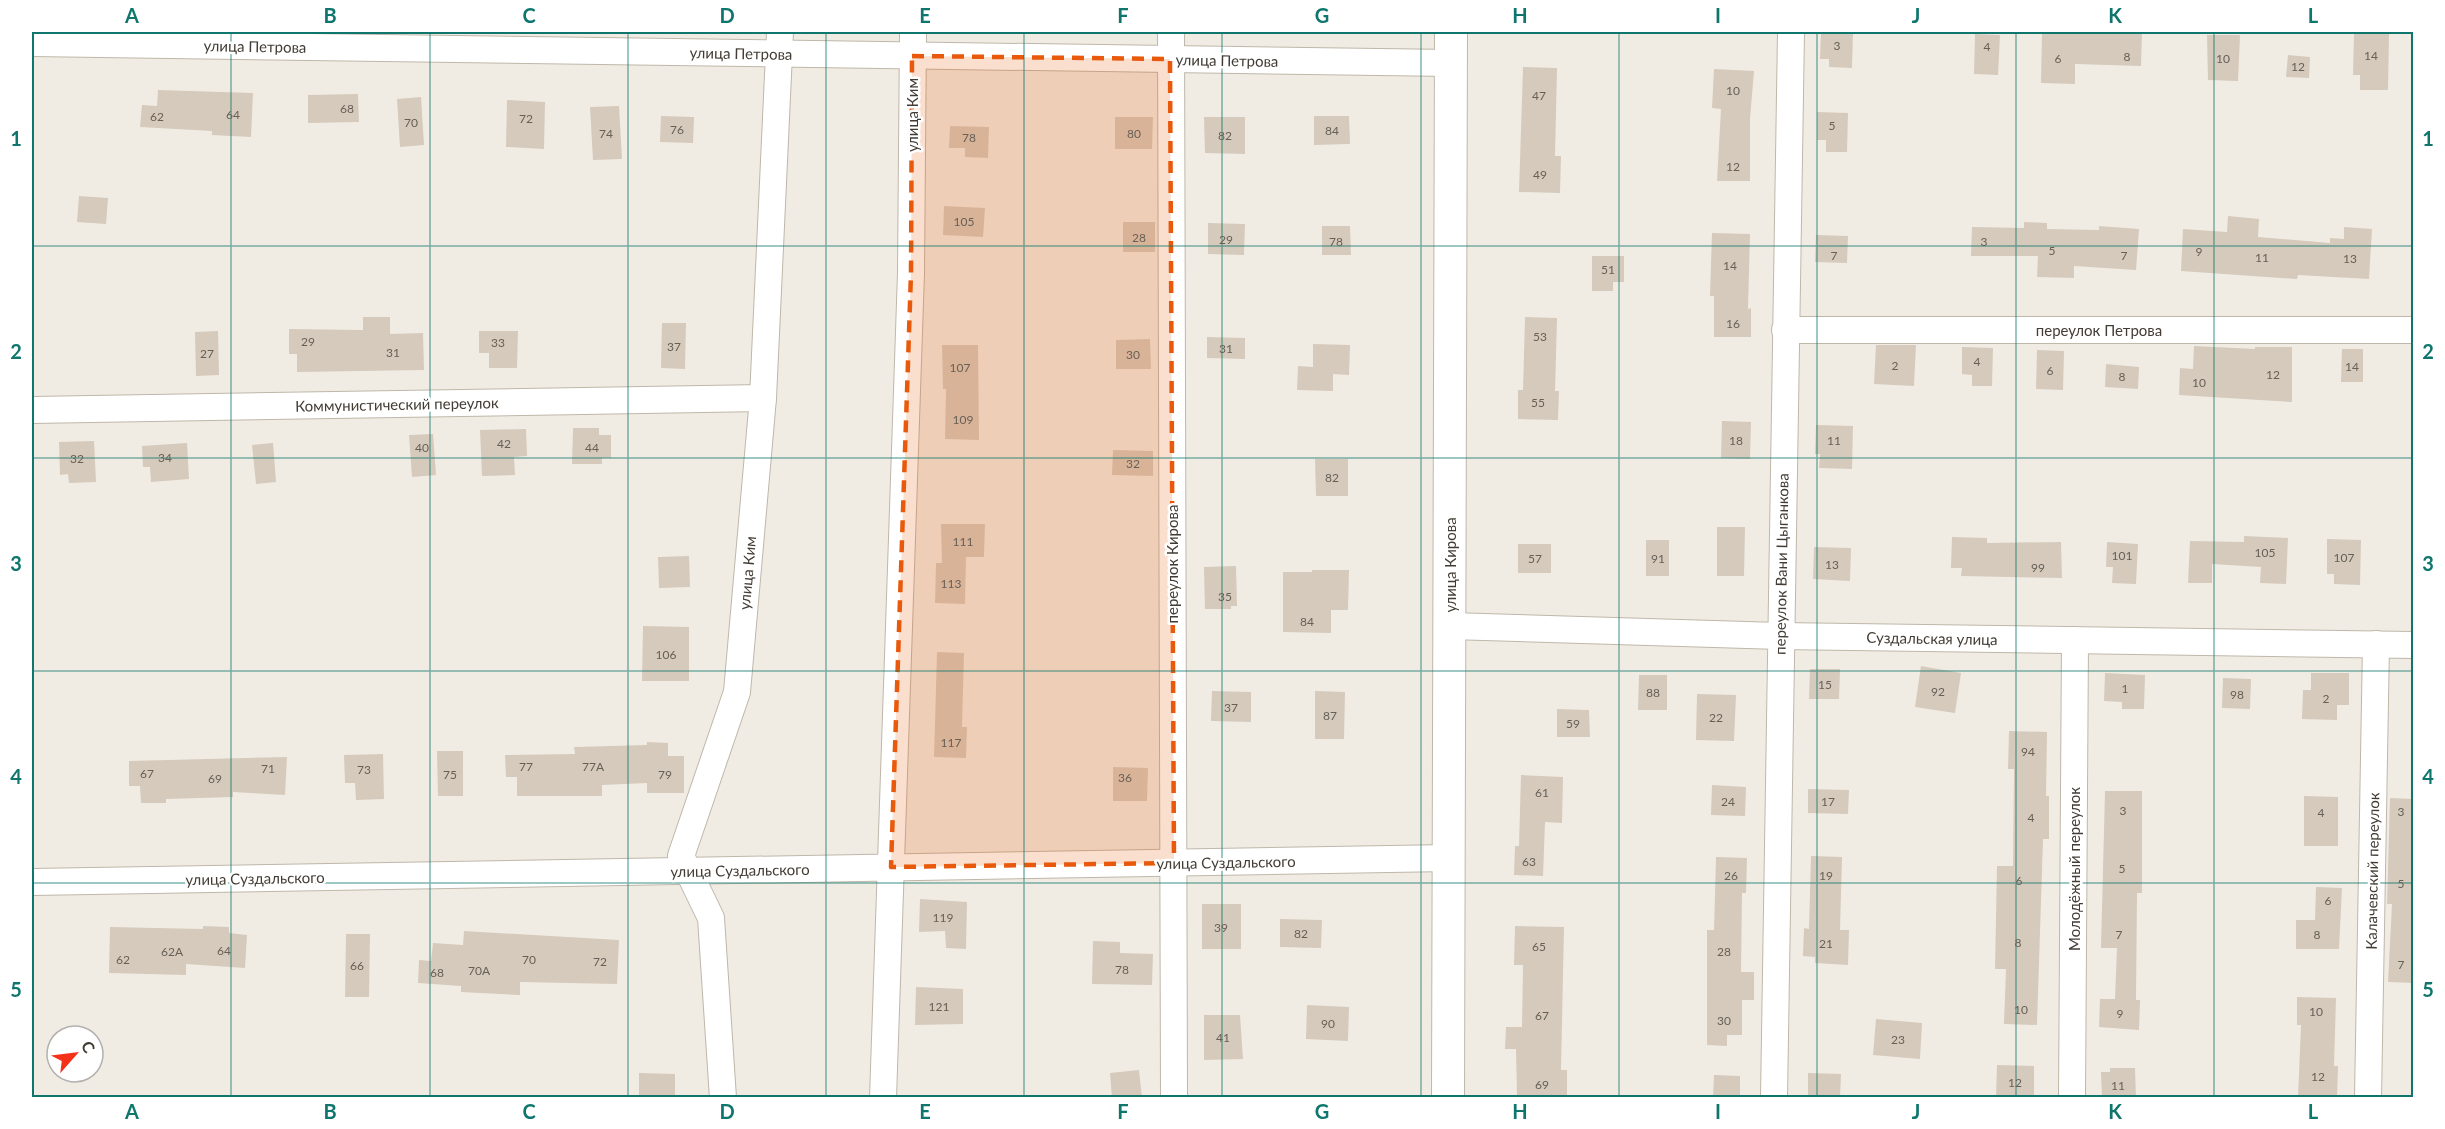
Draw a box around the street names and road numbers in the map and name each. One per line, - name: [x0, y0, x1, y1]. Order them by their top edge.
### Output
- street label: улица Петрова: [203, 36, 307, 56]
- street label: улица Петрова: [689, 43, 793, 63]
- street label: улица Петрова: [1175, 50, 1279, 70]
- street label: улица Ким: [903, 78, 921, 152]
- street label: переулок Петрова: [2036, 321, 2162, 339]
- street label: Коммунистический переулок: [295, 393, 499, 415]
- street label: переулок Вани Цыганкова: [1770, 473, 1792, 655]
- street label: переулок Кирова: [1163, 505, 1181, 623]
- street label: улица Кирова: [1441, 517, 1459, 613]
- street label: улица Ким: [735, 535, 759, 611]
- street label: Суздальская улица: [1866, 628, 1998, 648]
- street label: Молодёжный переулок: [2065, 787, 2083, 951]
- street label: Калачевский переулок: [2362, 792, 2382, 950]
- street label: улица Суздальского: [1156, 852, 1296, 872]
- street label: улица Суздальского: [670, 860, 810, 880]
- street label: улица Суздальского: [185, 868, 325, 888]

